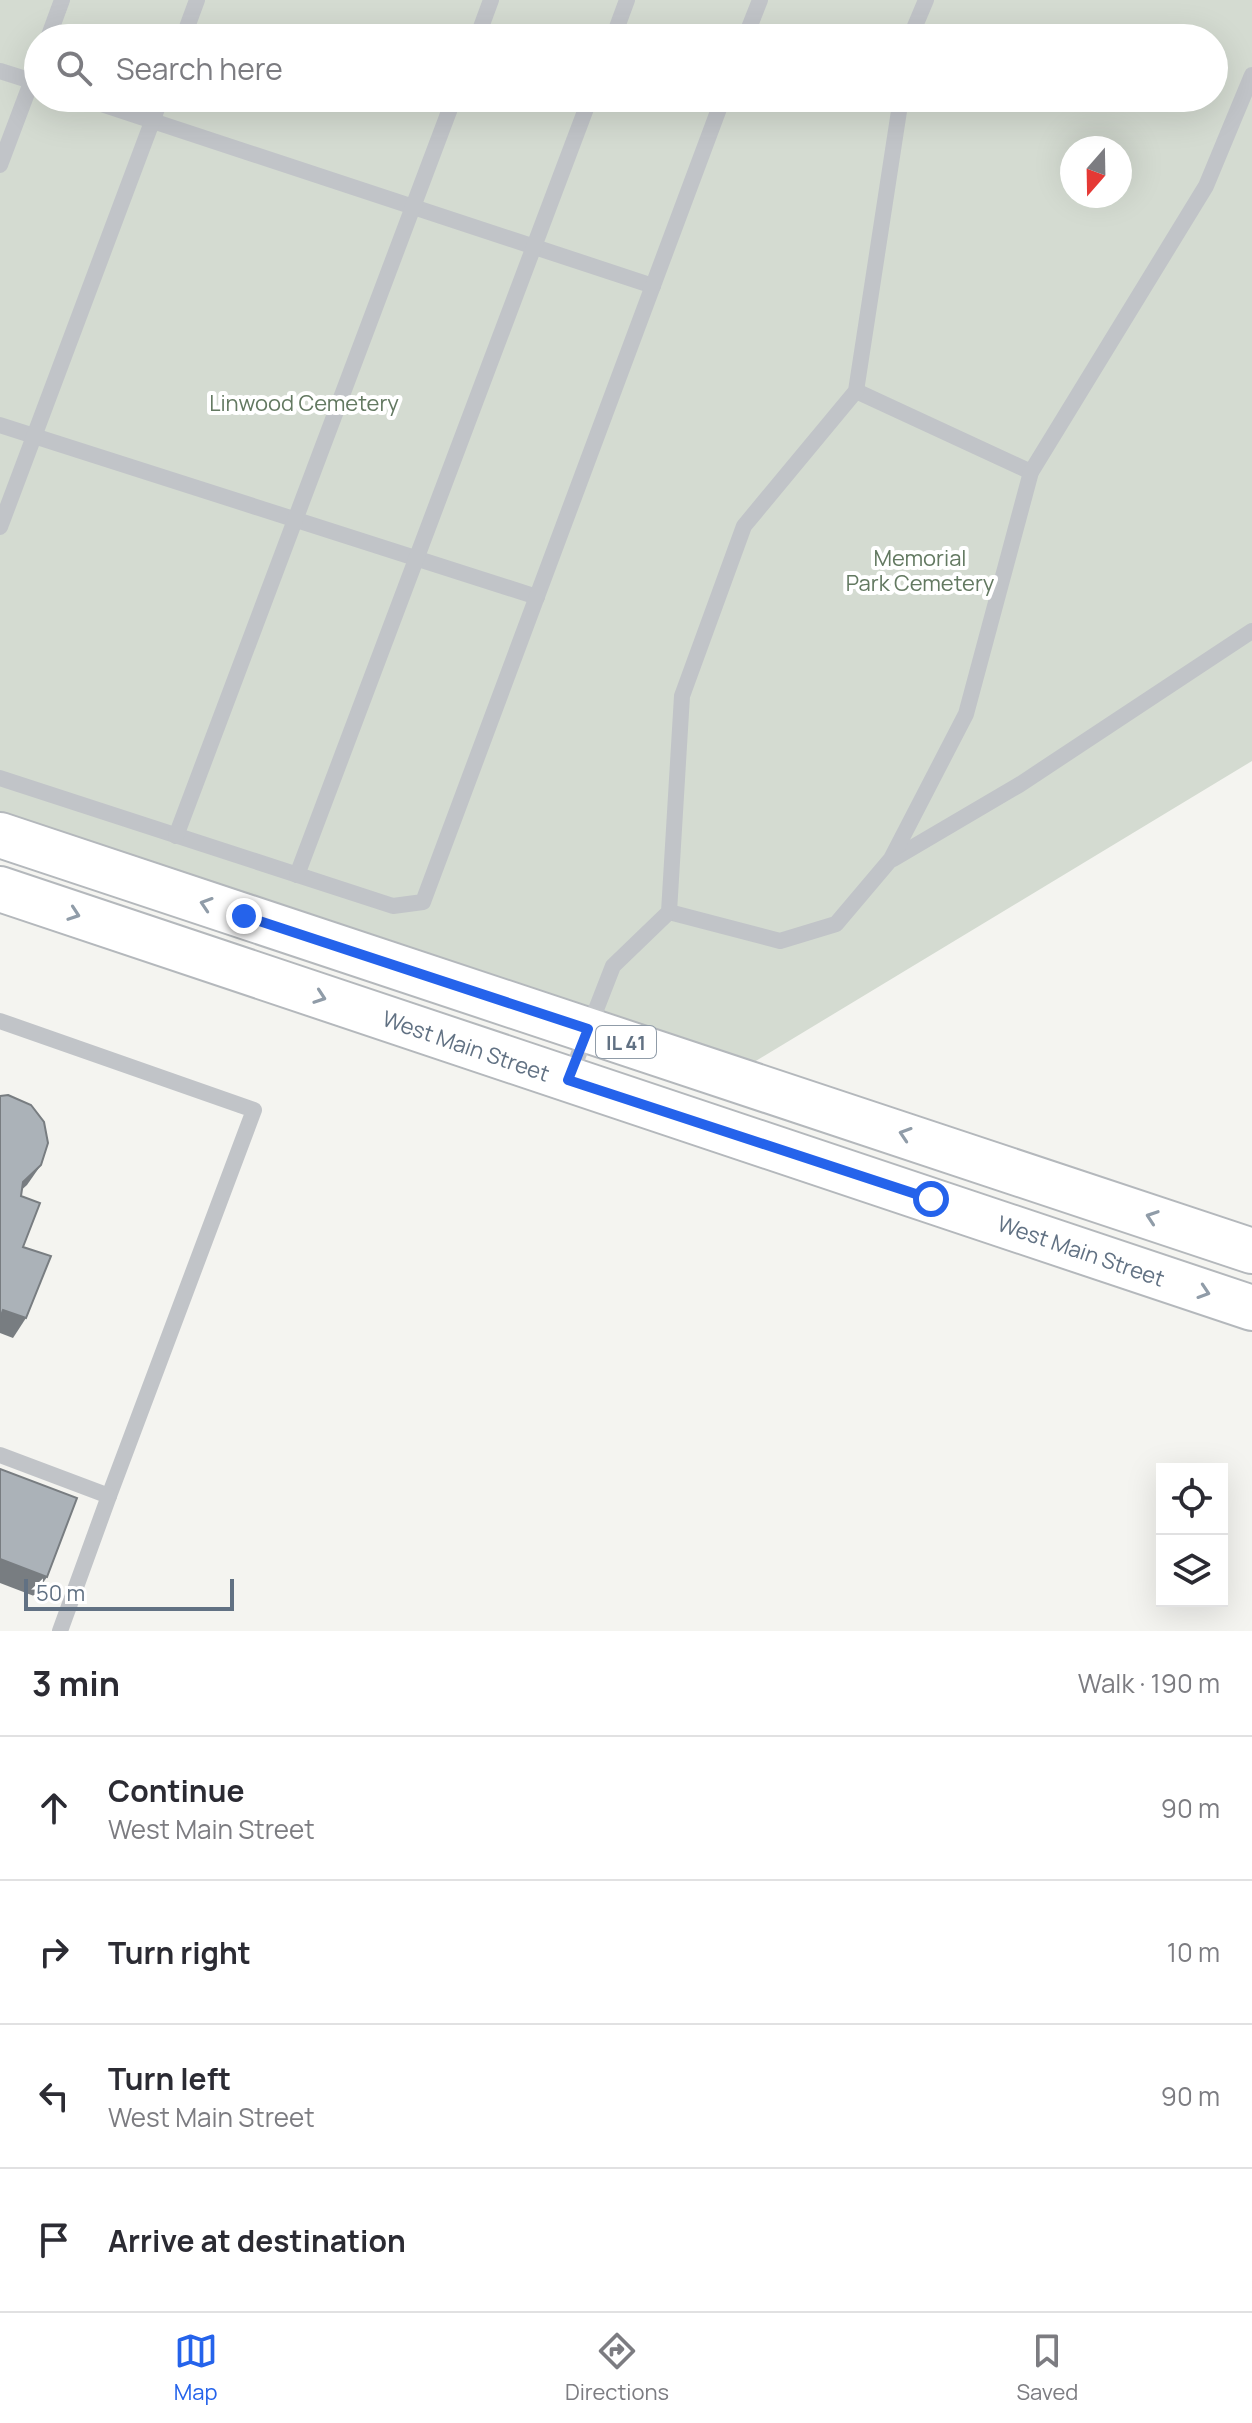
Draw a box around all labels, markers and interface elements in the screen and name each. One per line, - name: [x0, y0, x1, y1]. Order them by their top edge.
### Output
- search box: [24, 24, 1228, 112]
- icon: search: [52, 46, 96, 90]
- text: Search here: [116, 48, 283, 89]
- north arrow: [1060, 136, 1132, 208]
- park label: Linwood Cemetery: [209, 388, 399, 418]
- park label: Memorial Park Cemetery: [846, 543, 995, 598]
- one-way arrow: [200, 897, 214, 913]
- route end: [226, 898, 262, 934]
- one-way arrow: [66, 904, 80, 920]
- one-way arrow: [313, 987, 327, 1003]
- street label: West Main Street: [378, 1003, 554, 1089]
- road number: IL 41: [596, 1026, 656, 1058]
- one-way arrow: [899, 1127, 913, 1143]
- route start: [913, 1181, 949, 1217]
- street label: West Main Street: [993, 1208, 1169, 1294]
- one-way arrow: [1145, 1211, 1159, 1227]
- one-way arrow: [1197, 1283, 1211, 1299]
- map controls: [1156, 1463, 1228, 1607]
- button: locate: [1156, 1463, 1228, 1535]
- button: layers: [1156, 1535, 1228, 1607]
- scale bar: [24, 1575, 234, 1611]
- text: 50 m: [36, 1578, 85, 1608]
- text: 3 min: [32, 1660, 120, 1706]
- text: Walk · 190 m: [1078, 1665, 1220, 1701]
- text: Continue: [108, 1770, 244, 1811]
- icon: ahead: [32, 1786, 76, 1830]
- text: 90 m: [1161, 1790, 1220, 1826]
- text: West Main Street: [108, 1811, 315, 1847]
- icon: right: [32, 1930, 76, 1974]
- text: Turn right: [108, 1932, 251, 1973]
- text: 10 m: [1167, 1934, 1220, 1970]
- text: Turn left: [108, 2058, 231, 2099]
- icon: left: [32, 2074, 76, 2118]
- text: 90 m: [1161, 2078, 1220, 2114]
- text: West Main Street: [108, 2099, 315, 2135]
- icon: arrive: [32, 2218, 76, 2262]
- text: Arrive at destination: [108, 2220, 406, 2261]
- tab: Map: [174, 2329, 218, 2407]
- tab: Directions: [565, 2329, 669, 2407]
- tab: Saved: [1016, 2329, 1078, 2407]

